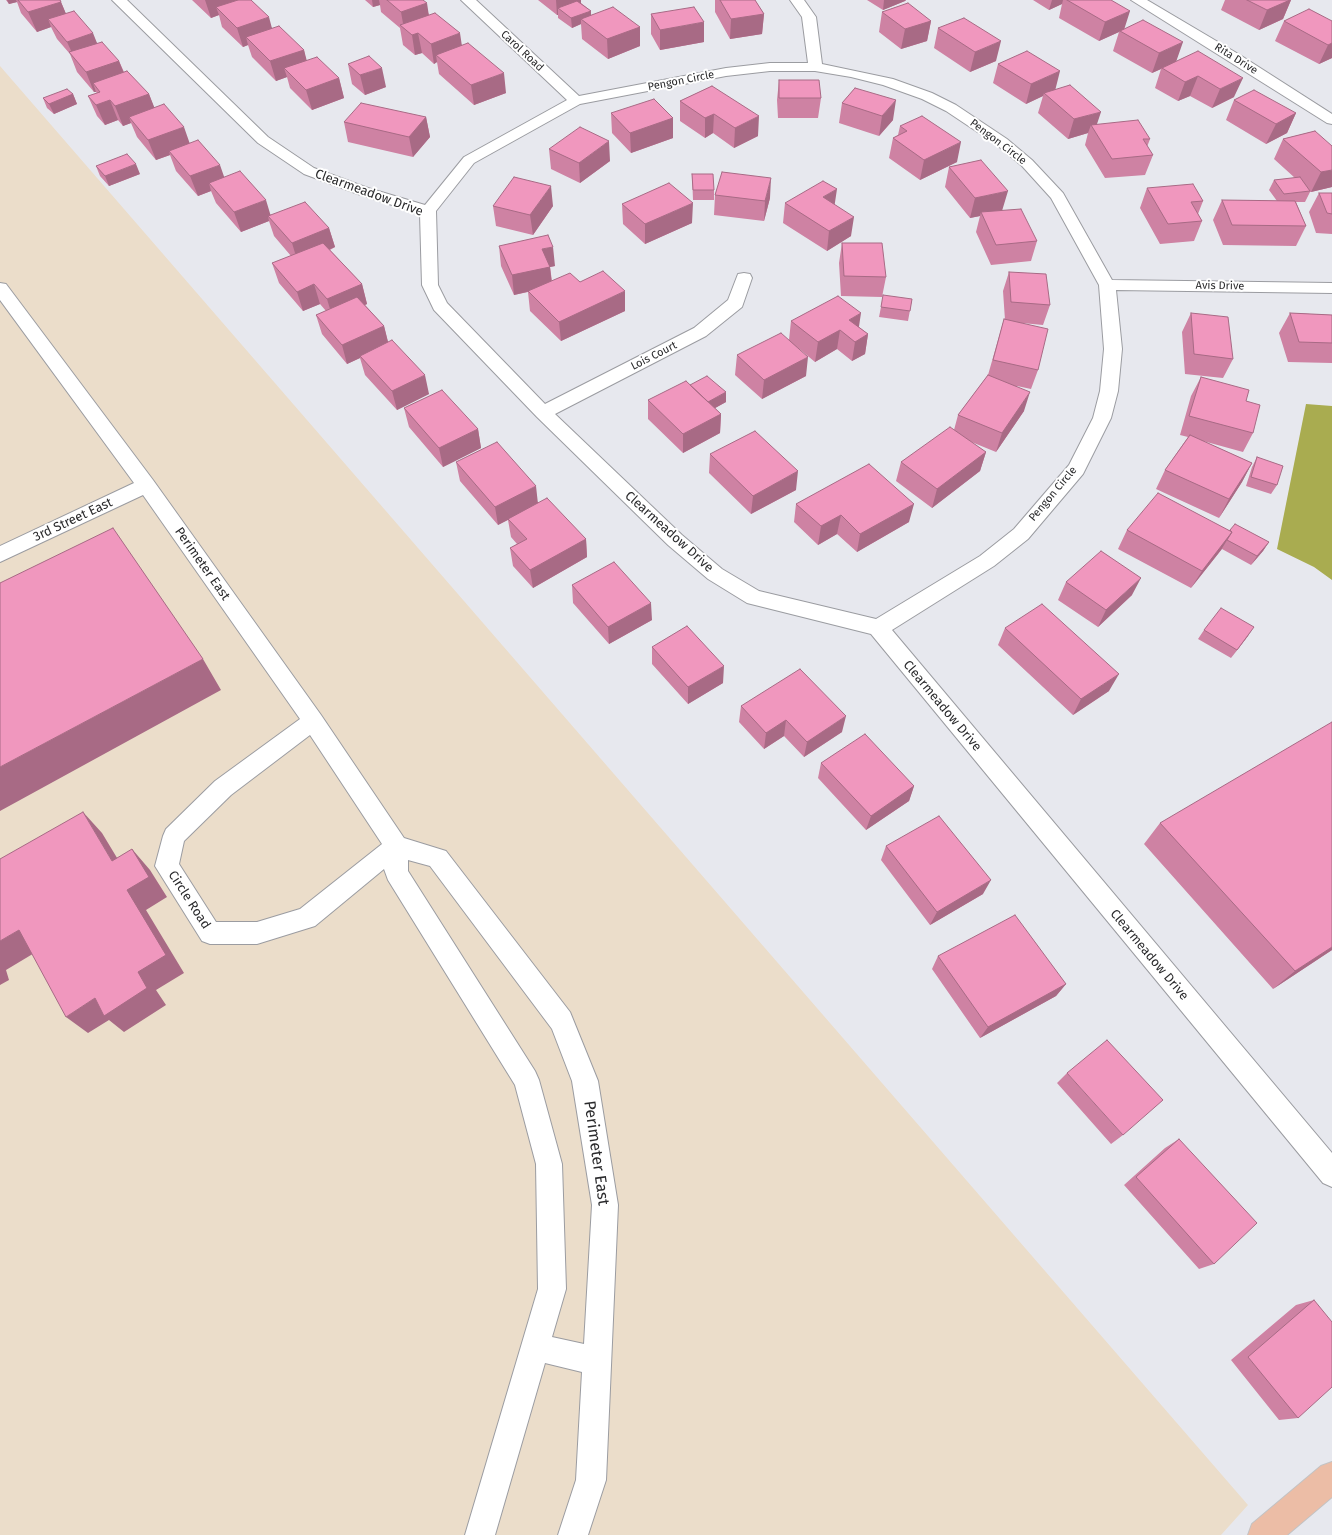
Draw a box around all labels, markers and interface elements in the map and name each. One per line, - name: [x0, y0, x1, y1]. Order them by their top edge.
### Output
- street label: Carol Road: [498, 28, 546, 74]
- street label: Rita Drive: [1212, 41, 1260, 77]
- street label: Pengon Circle: [647, 68, 715, 94]
- street label: Pengon Circle: [967, 116, 1029, 168]
- street label: Clearmeadow Drive: [313, 166, 425, 220]
- street label: Avis Drive: [1196, 279, 1244, 293]
- street label: Lois Court: [629, 339, 679, 373]
- street label: Pengon Circle: [1026, 464, 1080, 524]
- street label: Clearmeadow Drive: [622, 488, 716, 576]
- street label: 3rd Street East: [31, 495, 115, 545]
- street label: Perimeter East: [171, 524, 233, 604]
- street label: Clearmeadow Drive: [899, 657, 985, 755]
- street label: Circle Road: [164, 868, 214, 932]
- street label: Clearmeadow Drive: [1106, 906, 1192, 1004]
- street label: Perimeter East: [579, 1099, 613, 1207]

